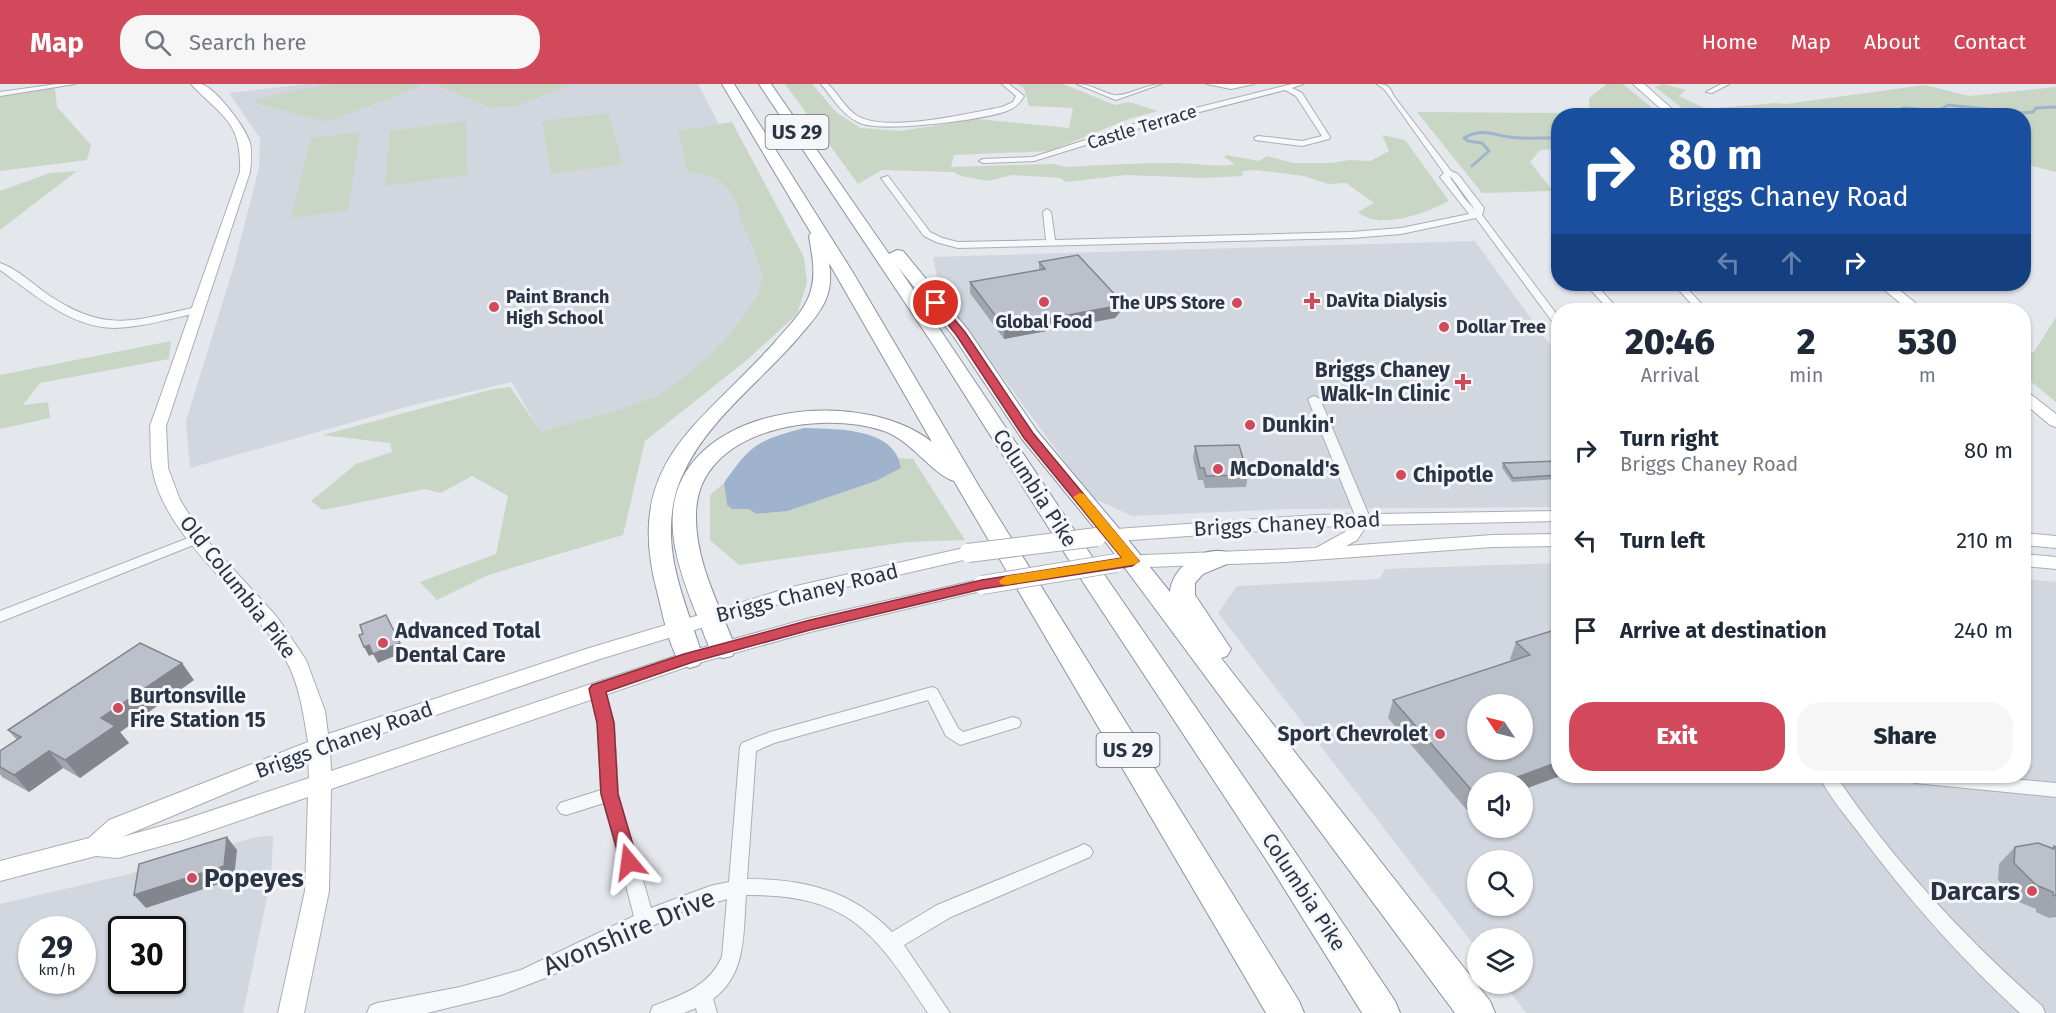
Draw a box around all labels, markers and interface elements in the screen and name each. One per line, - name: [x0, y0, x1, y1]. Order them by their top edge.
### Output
- search box: [120, 15, 540, 69]
- text: Map: [30, 26, 84, 59]
- icon: search: [141, 26, 174, 59]
- text: Search here: [189, 29, 307, 56]
- text: Home: [1702, 29, 1758, 55]
- text: Map: [1791, 29, 1831, 55]
- text: About: [1864, 29, 1921, 55]
- text: Contact: [1954, 29, 2026, 55]
- street label: Castle Terrace: [1085, 100, 1199, 154]
- road number: US 29: [766, 115, 828, 149]
- text: 80 m: [1668, 130, 1762, 180]
- icon: right: [1569, 132, 1647, 210]
- text: Briggs Chaney Road: [1668, 181, 1909, 213]
- icon: left: [1712, 246, 1745, 279]
- icon: ahead: [1775, 246, 1808, 279]
- icon: right: [1838, 246, 1871, 279]
- pin: [910, 277, 961, 328]
- place label: Paint Branch High School: [506, 286, 609, 329]
- icon: arrive: [919, 286, 952, 319]
- place label: DaVita Dialysis: [1326, 290, 1447, 312]
- place label: The UPS Store: [1110, 292, 1225, 314]
- marker: DaVita Dialysis: [1303, 292, 1321, 310]
- marker: Global Food: [1037, 295, 1051, 309]
- marker: The UPS Store: [1230, 296, 1244, 310]
- marker: Paint Branch High School: [487, 300, 501, 314]
- place label: Global Food: [995, 311, 1093, 333]
- place label: Dollar Tree: [1456, 316, 1546, 338]
- marker: Dollar Tree: [1437, 320, 1451, 334]
- text: 20:46: [1625, 320, 1715, 364]
- text: 2: [1797, 320, 1816, 364]
- text: 530: [1897, 320, 1957, 364]
- place label: Briggs Chaney Walk-In Clinic: [1315, 357, 1450, 407]
- text: Arrival: [1641, 363, 1699, 387]
- text: min: [1789, 363, 1823, 387]
- text: m: [1919, 363, 1936, 387]
- marker: Briggs Chaney Walk-In Clinic: [1454, 373, 1472, 391]
- place label: Dunkin': [1262, 412, 1334, 438]
- marker: Dunkin': [1243, 418, 1257, 432]
- street label: Columbia Pike: [987, 424, 1083, 552]
- text: Turn right: [1620, 425, 1719, 452]
- icon: right: [1569, 434, 1602, 467]
- text: 80 m: [1964, 437, 2013, 464]
- text: Briggs Chaney Road: [1620, 452, 1798, 476]
- place label: McDonald's: [1230, 456, 1340, 482]
- marker: McDonald's: [1211, 462, 1225, 476]
- place label: Chipotle: [1413, 462, 1494, 488]
- marker: Chipotle: [1394, 468, 1408, 482]
- street label: Briggs Chaney Road: [1193, 506, 1381, 542]
- street label: Old Columbia Pike: [174, 510, 302, 664]
- icon: left: [1569, 524, 1602, 557]
- text: Turn left: [1620, 527, 1705, 554]
- text: 210 m: [1956, 527, 2013, 554]
- street label: Briggs Chaney Road: [713, 558, 901, 628]
- icon: arrive: [1569, 614, 1602, 647]
- text: Arrive at destination: [1620, 617, 1827, 644]
- text: 240 m: [1954, 617, 2013, 644]
- place label: Advanced Total Dental Care: [394, 618, 541, 668]
- marker: Advanced Total Dental Care: [376, 636, 390, 650]
- place label: Burtonsville Fire Station 15: [130, 683, 266, 733]
- north arrow: [1467, 694, 1533, 760]
- map controls: [1467, 694, 1533, 994]
- street label: Briggs Chaney Road: [252, 696, 436, 784]
- marker: Burtonsville Fire Station 15: [111, 701, 125, 715]
- button: Exit: [1569, 702, 1785, 771]
- button: Share: [1797, 702, 2013, 771]
- place label: Sport Chevrolet: [1278, 721, 1429, 747]
- marker: Sport Chevrolet: [1433, 727, 1447, 741]
- road number: US 29: [1096, 733, 1160, 767]
- button: sound: [1467, 772, 1533, 838]
- street label: Columbia Pike: [1256, 828, 1352, 956]
- position arrow: [597, 830, 661, 894]
- button: search: [1467, 850, 1533, 916]
- place label: Popeyes: [204, 863, 304, 894]
- marker: Popeyes: [185, 871, 199, 885]
- place label: Darcars: [1930, 876, 2020, 907]
- street label: Avonshire Drive: [538, 882, 720, 982]
- marker: Darcars: [2025, 884, 2039, 898]
- speed limit sign: 30: [108, 916, 186, 994]
- button: layers: [1467, 928, 1533, 994]
- text: 29: [41, 930, 73, 966]
- text: km/h: [38, 961, 76, 979]

